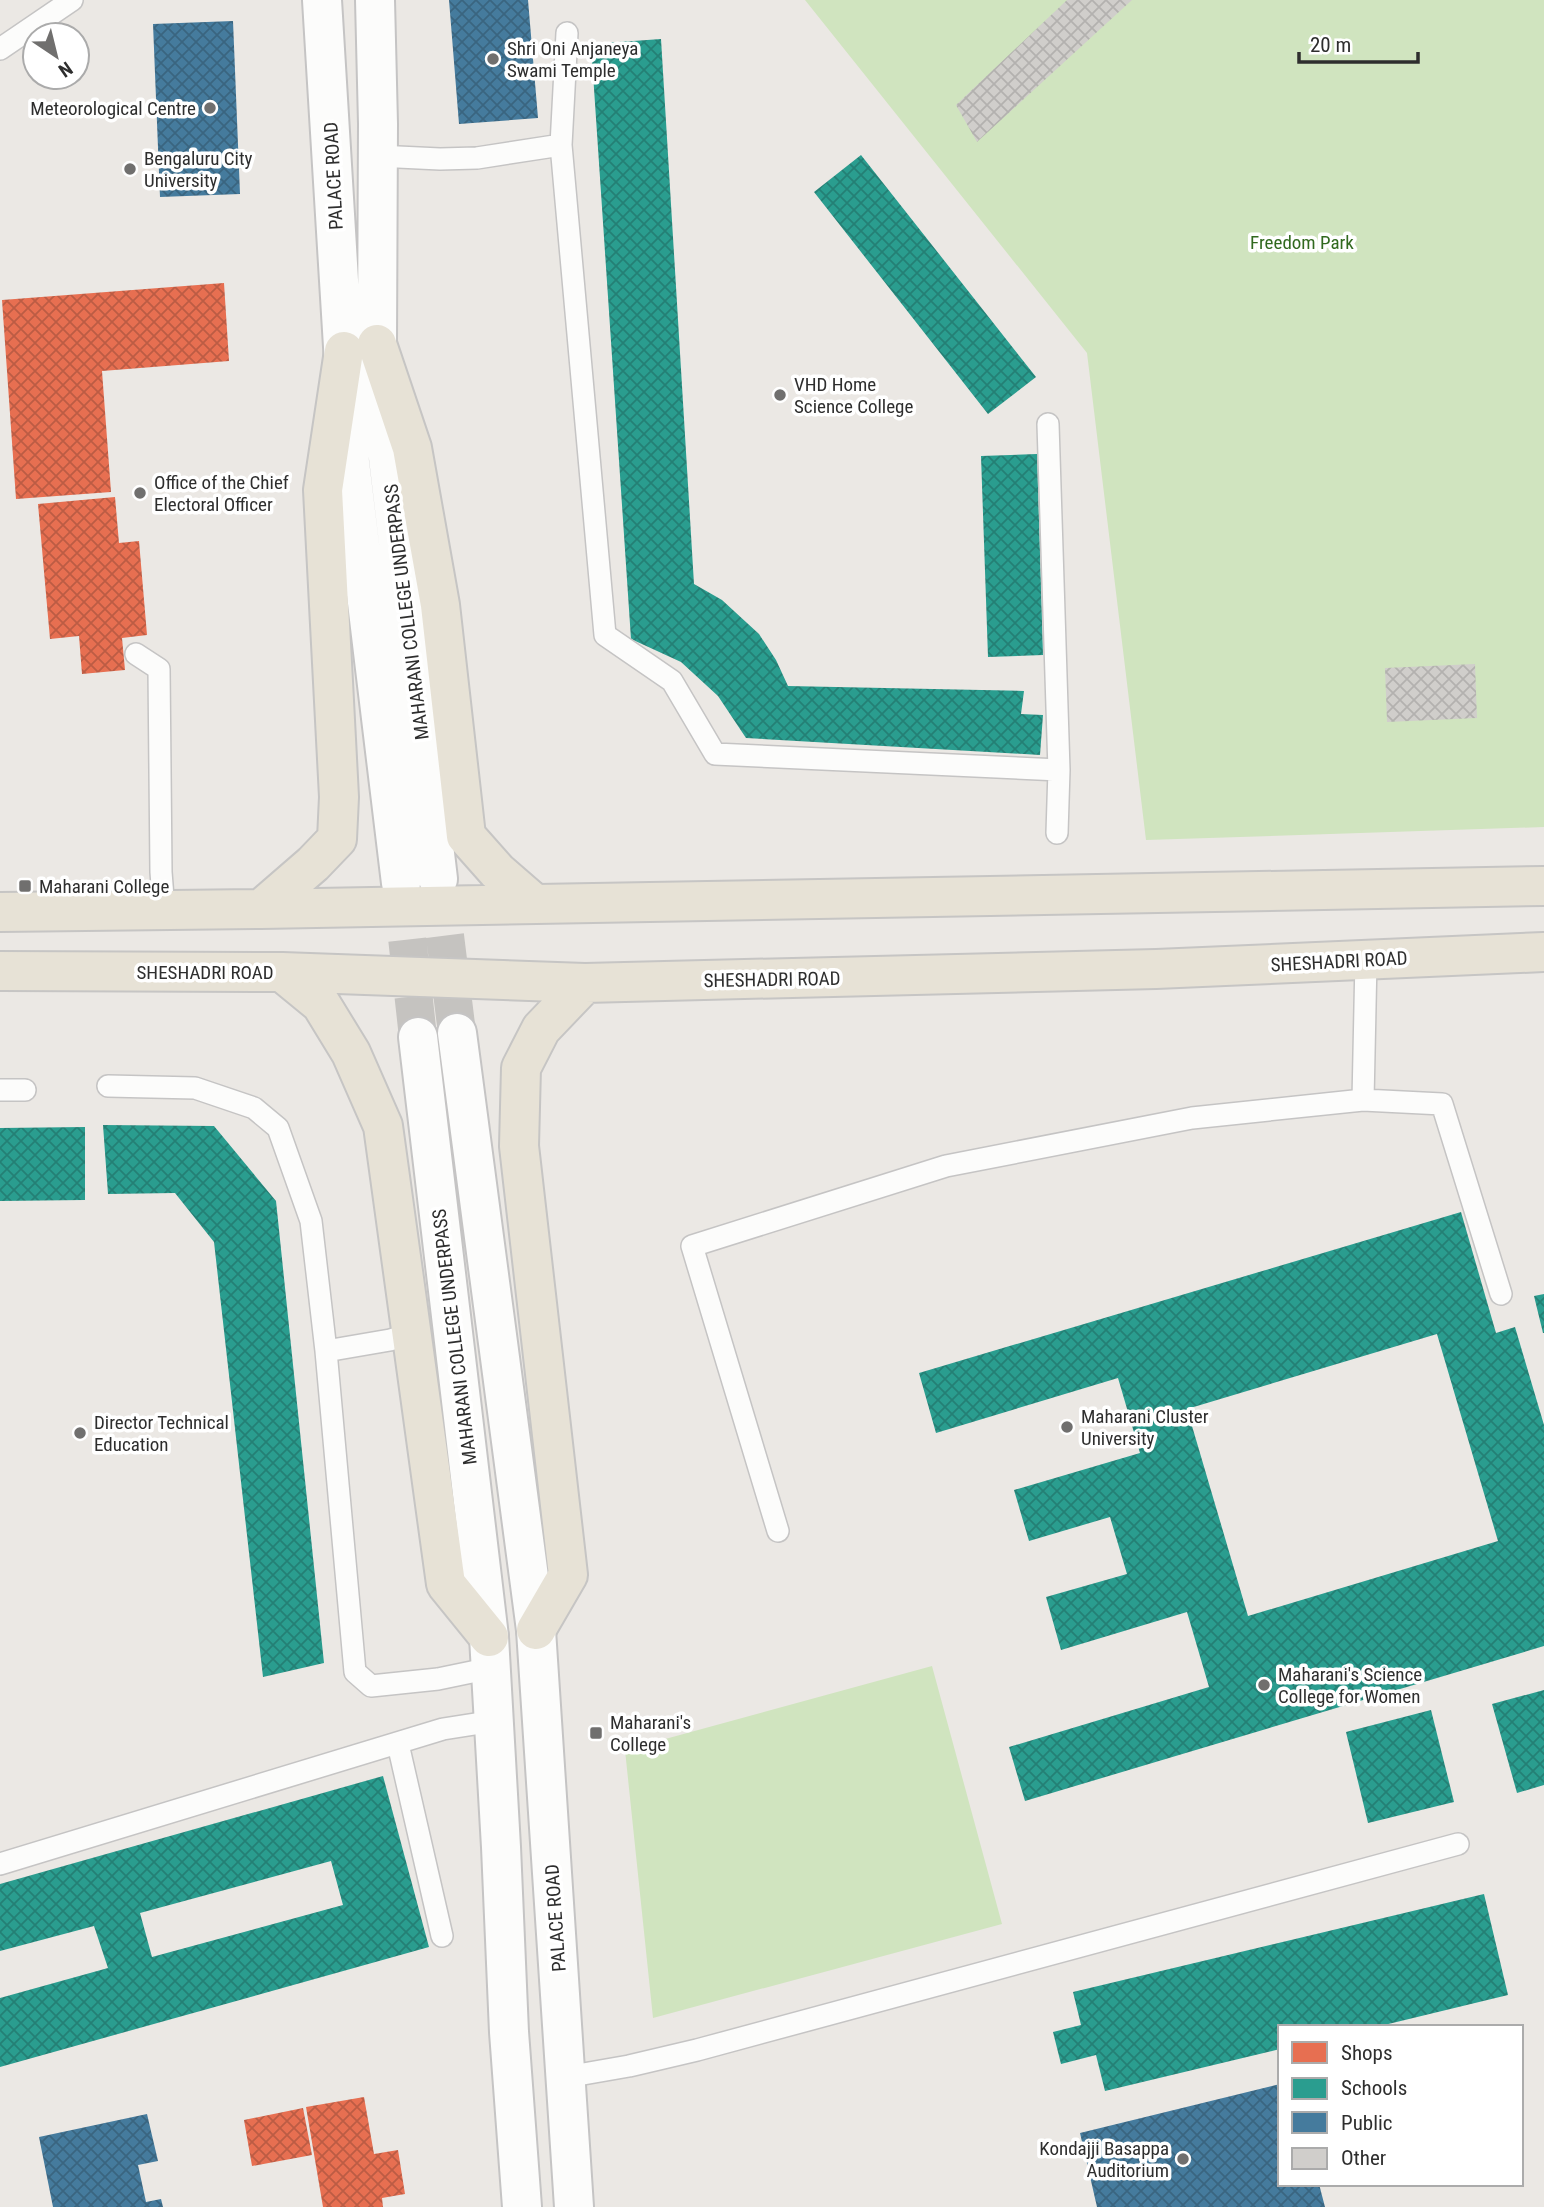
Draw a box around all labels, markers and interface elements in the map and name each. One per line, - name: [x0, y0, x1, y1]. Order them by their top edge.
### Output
- north arrow: [21, 21, 91, 91]
- scale bar: [1299, 21, 1418, 65]
- text: 20 m: [1310, 33, 1351, 57]
- place label: Shri Oni Anjaneya Swami Temple: [507, 37, 638, 82]
- marker: Shri Oni Anjaneya Swami Temple: [485, 51, 501, 67]
- text: N: [54, 57, 77, 82]
- place label: Meteorological Centre: [30, 97, 196, 120]
- marker: Meteorological Centre: [202, 100, 218, 116]
- street label: PALACE ROAD: [319, 121, 348, 230]
- place label: Bengaluru City University: [144, 147, 253, 192]
- marker: Bengaluru City University: [122, 161, 138, 177]
- park label: Freedom Park: [1250, 231, 1354, 254]
- place label: VHD Home Science College: [794, 373, 913, 418]
- marker: VHD Home Science College: [772, 387, 788, 403]
- place label: Office of the Chief Electoral Officer: [154, 471, 289, 516]
- street label: MAHARANI COLLEGE UNDERPASS: [379, 482, 434, 741]
- marker: Office of the Chief Electoral Officer: [132, 485, 148, 501]
- place label: Maharani College: [39, 875, 169, 898]
- marker: Maharani College: [17, 878, 33, 894]
- street label: SHESHADRI ROAD: [1270, 946, 1408, 977]
- street label: SHESHADRI ROAD: [137, 961, 274, 984]
- street label: SHESHADRI ROAD: [703, 967, 841, 992]
- street label: MAHARANI COLLEGE UNDERPASS: [427, 1207, 482, 1466]
- place label: Maharani Cluster University: [1081, 1405, 1209, 1450]
- place label: Director Technical Education: [94, 1411, 229, 1456]
- marker: Maharani Cluster University: [1059, 1419, 1075, 1435]
- marker: Director Technical Education: [72, 1425, 88, 1441]
- place label: Maharani's Science College for Women: [1278, 1663, 1422, 1708]
- marker: Maharani's Science College for Women: [1256, 1677, 1272, 1693]
- place label: Maharani's College: [610, 1711, 691, 1756]
- marker: Maharani's College: [588, 1725, 604, 1741]
- street label: PALACE ROAD: [540, 1863, 571, 1973]
- legend: [1278, 2025, 1523, 2186]
- text: Shops: [1341, 2041, 1393, 2065]
- text: Schools: [1341, 2076, 1407, 2100]
- text: Public: [1341, 2111, 1393, 2135]
- place label: Kondajji Basappa Auditorium: [1039, 2137, 1169, 2182]
- text: Other: [1341, 2146, 1386, 2170]
- marker: Kondajji Basappa Auditorium: [1175, 2151, 1191, 2167]

